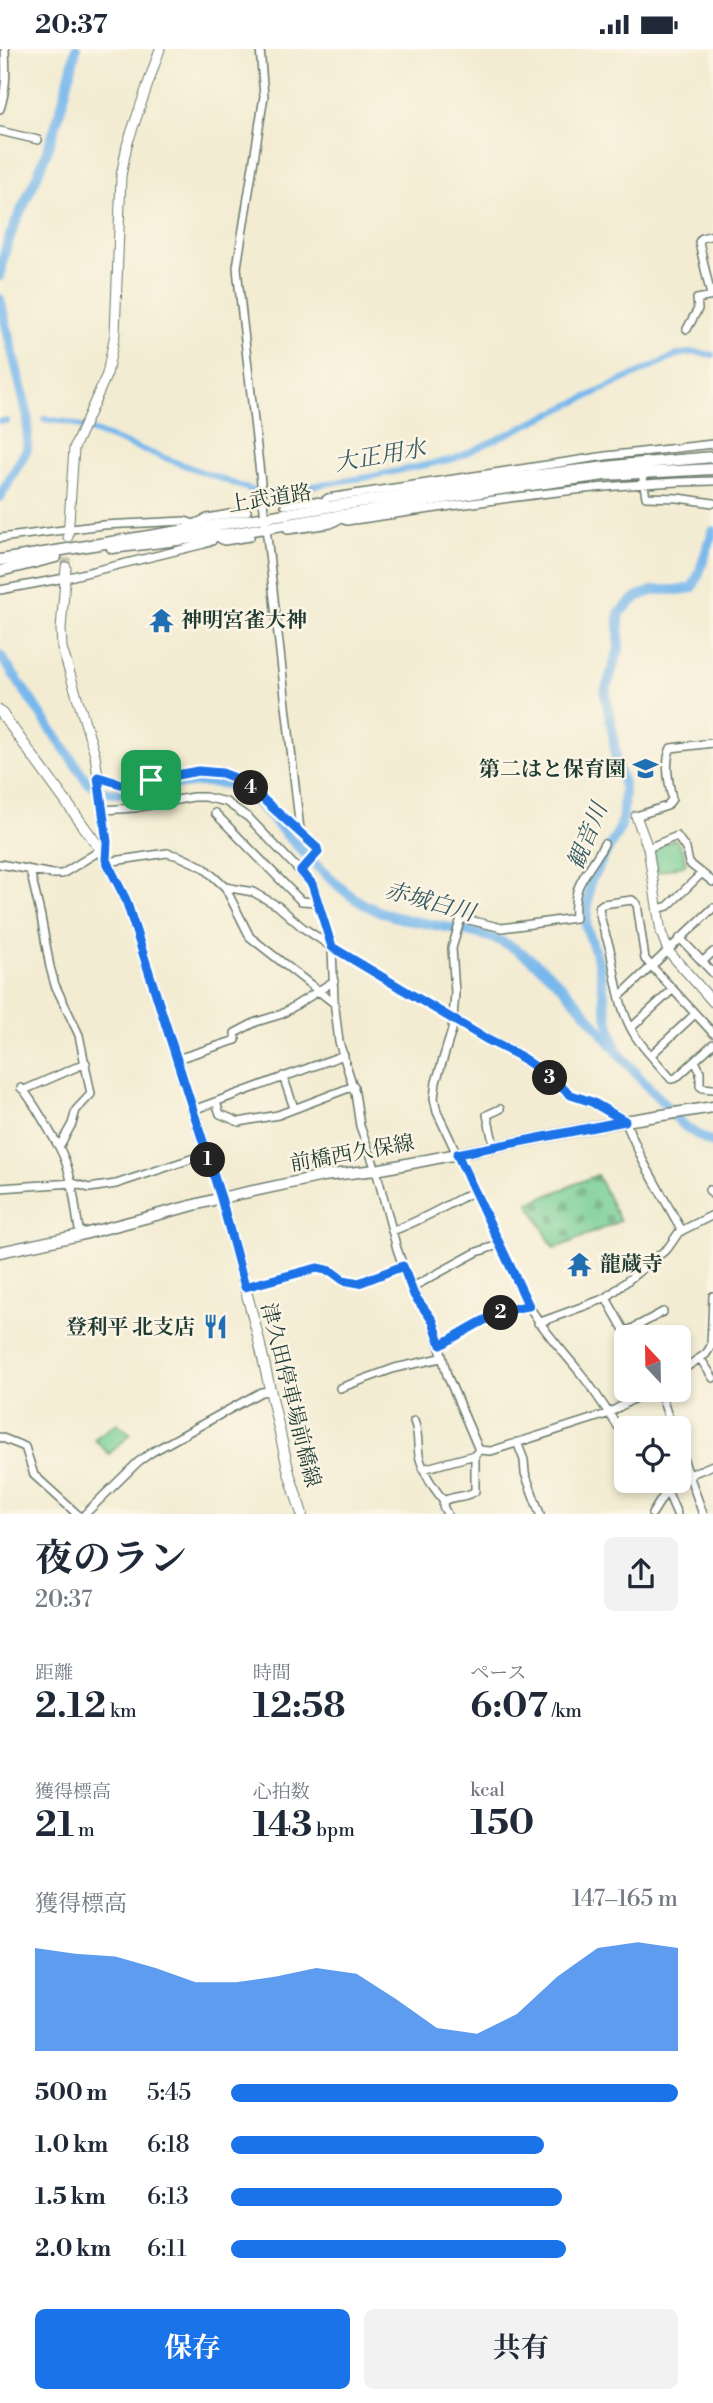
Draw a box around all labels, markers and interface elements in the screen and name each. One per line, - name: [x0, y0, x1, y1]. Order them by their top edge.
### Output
- text: 20:37: [35, 9, 108, 41]
- water label: 大正用水: [332, 434, 430, 478]
- street label: 上武道路: [227, 480, 314, 518]
- temple icon: 神明宮雀大神: [147, 606, 175, 634]
- place label: 神明宮雀大神: [181, 608, 307, 634]
- pin: [121, 750, 181, 810]
- school or university icon: 第二はと保育園: [632, 755, 660, 783]
- place label: 第二はと保育園: [479, 757, 626, 783]
- icon: arrive: [132, 761, 170, 799]
- pin: 4: [233, 771, 268, 805]
- text: 4: [244, 775, 257, 799]
- water label: 観音川: [562, 796, 615, 874]
- water label: 赤城白川: [382, 877, 481, 928]
- pin: 3: [532, 1061, 568, 1095]
- text: 3: [544, 1065, 555, 1089]
- street label: 前橋西久保線: [288, 1130, 416, 1178]
- pin: 1: [190, 1143, 226, 1177]
- text: 1: [203, 1147, 212, 1171]
- temple icon: 龍蔵寺: [566, 1250, 594, 1278]
- place label: 龍蔵寺: [600, 1252, 663, 1278]
- pin: 2: [484, 1295, 518, 1331]
- street label: 津久田停車場前橋線: [255, 1300, 326, 1490]
- text: 2: [495, 1300, 506, 1324]
- restaurant icon: 登利平 北支店: [201, 1313, 229, 1341]
- place label: 登利平 北支店: [66, 1315, 195, 1341]
- north arrow: [614, 1325, 691, 1402]
- map controls: [614, 1325, 691, 1493]
- button: locate: [614, 1416, 691, 1493]
- text: 夜のラン: [35, 1536, 187, 1583]
- button: share: [604, 1537, 678, 1611]
- text: 20:37: [35, 1586, 92, 1614]
- text: 距離: [35, 1661, 73, 1685]
- text: 時間: [253, 1661, 291, 1685]
- text: ペース: [470, 1661, 526, 1685]
- text: 2.12: [35, 1685, 106, 1728]
- text: 12:58: [253, 1685, 346, 1728]
- text: 6:07: [470, 1685, 548, 1728]
- text: km: [106, 1699, 137, 1723]
- text: /km: [548, 1699, 582, 1723]
- text: kcal: [470, 1778, 505, 1802]
- text: 獲得標高: [35, 1780, 111, 1804]
- text: 心拍数: [253, 1780, 310, 1804]
- text: 150: [470, 1802, 534, 1845]
- text: 21: [35, 1804, 74, 1847]
- text: 143: [253, 1804, 312, 1847]
- text: m: [74, 1818, 95, 1842]
- text: bpm: [312, 1818, 355, 1842]
- text: 147–165 m: [572, 1885, 678, 1913]
- text: 獲得標高: [35, 1890, 127, 1918]
- text: 500 m: [35, 2079, 107, 2107]
- text: 5:45: [147, 2079, 191, 2107]
- text: 1.0 km: [35, 2131, 108, 2159]
- text: 6:18: [147, 2131, 190, 2159]
- text: 1.5 km: [35, 2183, 106, 2211]
- text: 6:13: [147, 2183, 189, 2211]
- text: 2.0 km: [35, 2235, 111, 2263]
- text: 6:11: [147, 2235, 187, 2263]
- button: 保存: [35, 2309, 350, 2389]
- button: 共有: [364, 2309, 678, 2389]

